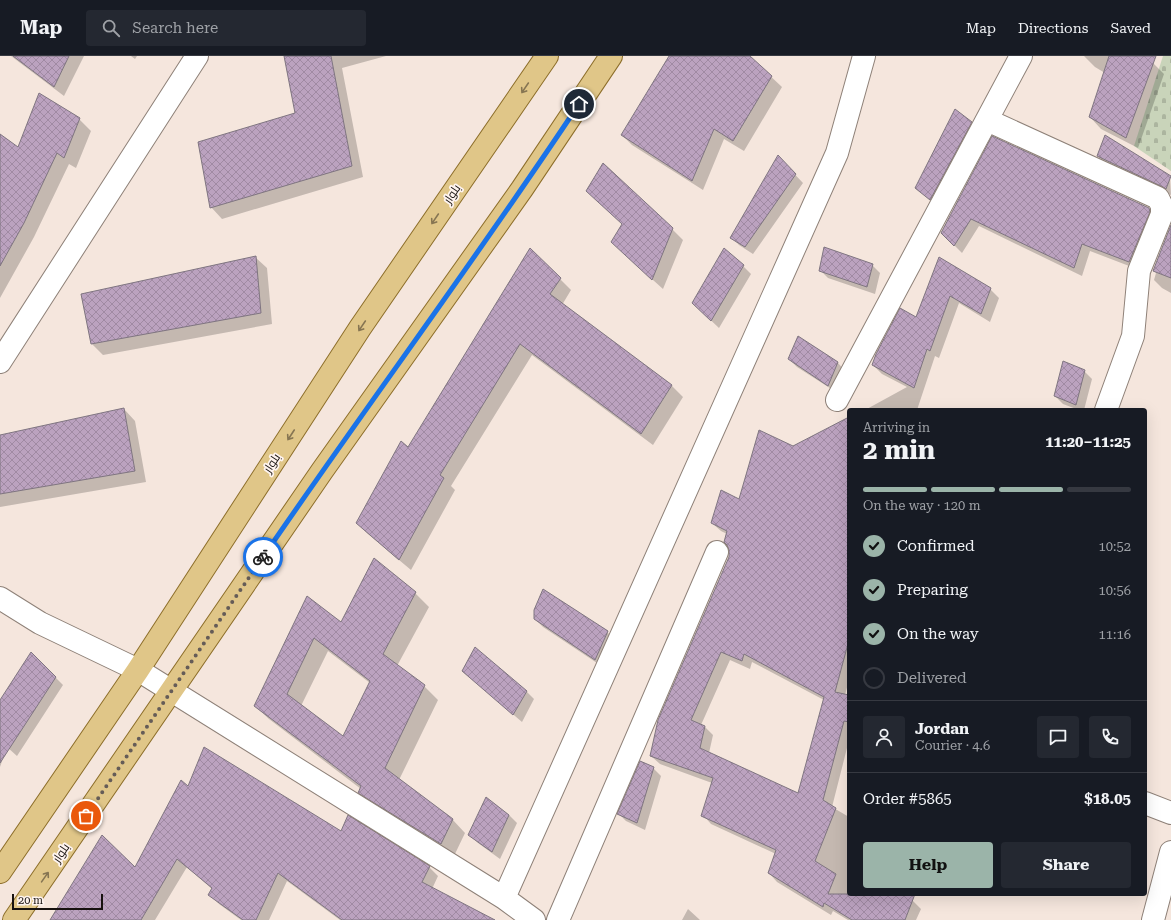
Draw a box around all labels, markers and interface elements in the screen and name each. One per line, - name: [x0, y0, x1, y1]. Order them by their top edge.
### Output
- search box: [86, 10, 366, 46]
- text: Map: [20, 16, 62, 39]
- icon: search: [100, 17, 122, 39]
- text: Search here: [132, 19, 218, 37]
- text: Map: [966, 20, 996, 36]
- text: Directions: [1018, 20, 1088, 36]
- text: Saved: [1110, 20, 1151, 36]
- one-way arrow: [521, 82, 529, 93]
- pin: [562, 87, 596, 121]
- icon: home: [568, 93, 590, 115]
- street label: بلوار: [440, 182, 463, 207]
- one-way arrow: [431, 213, 439, 224]
- one-way arrow: [358, 320, 366, 331]
- text: Arriving in: [863, 420, 930, 435]
- one-way arrow: [287, 429, 295, 440]
- text: 11:20–11:25: [1045, 433, 1131, 451]
- text: 2 min: [863, 435, 935, 465]
- street label: بلوار: [260, 451, 283, 476]
- text: On the way · 120 m: [863, 498, 980, 513]
- icon: check: [863, 535, 885, 557]
- courier: [243, 537, 283, 577]
- text: Confirmed: [897, 537, 975, 555]
- text: 10:52: [1099, 539, 1131, 554]
- icon: bike: [252, 546, 274, 568]
- icon: check: [863, 579, 885, 601]
- text: Preparing: [897, 581, 968, 599]
- text: 10:56: [1099, 583, 1131, 598]
- icon: check: [863, 623, 885, 645]
- text: On the way: [897, 625, 979, 643]
- text: 11:16: [1099, 627, 1131, 642]
- text: Delivered: [897, 669, 967, 687]
- button: person: [863, 716, 905, 758]
- button: chat: [1037, 716, 1079, 758]
- button: phone: [1089, 716, 1131, 758]
- text: Jordan: [915, 720, 969, 738]
- text: Courier · 4.6: [915, 738, 990, 753]
- text: Order #5865: [863, 790, 952, 808]
- text: $18.05: [1084, 790, 1131, 808]
- pin: [69, 799, 103, 833]
- icon: bag: [75, 805, 97, 827]
- street label: بلوار: [49, 841, 72, 866]
- button: Help: [863, 842, 993, 888]
- button: Share: [1001, 842, 1131, 888]
- one-way arrow: [41, 871, 49, 882]
- scale bar: [12, 892, 103, 911]
- text: 20 m: [18, 894, 43, 907]

